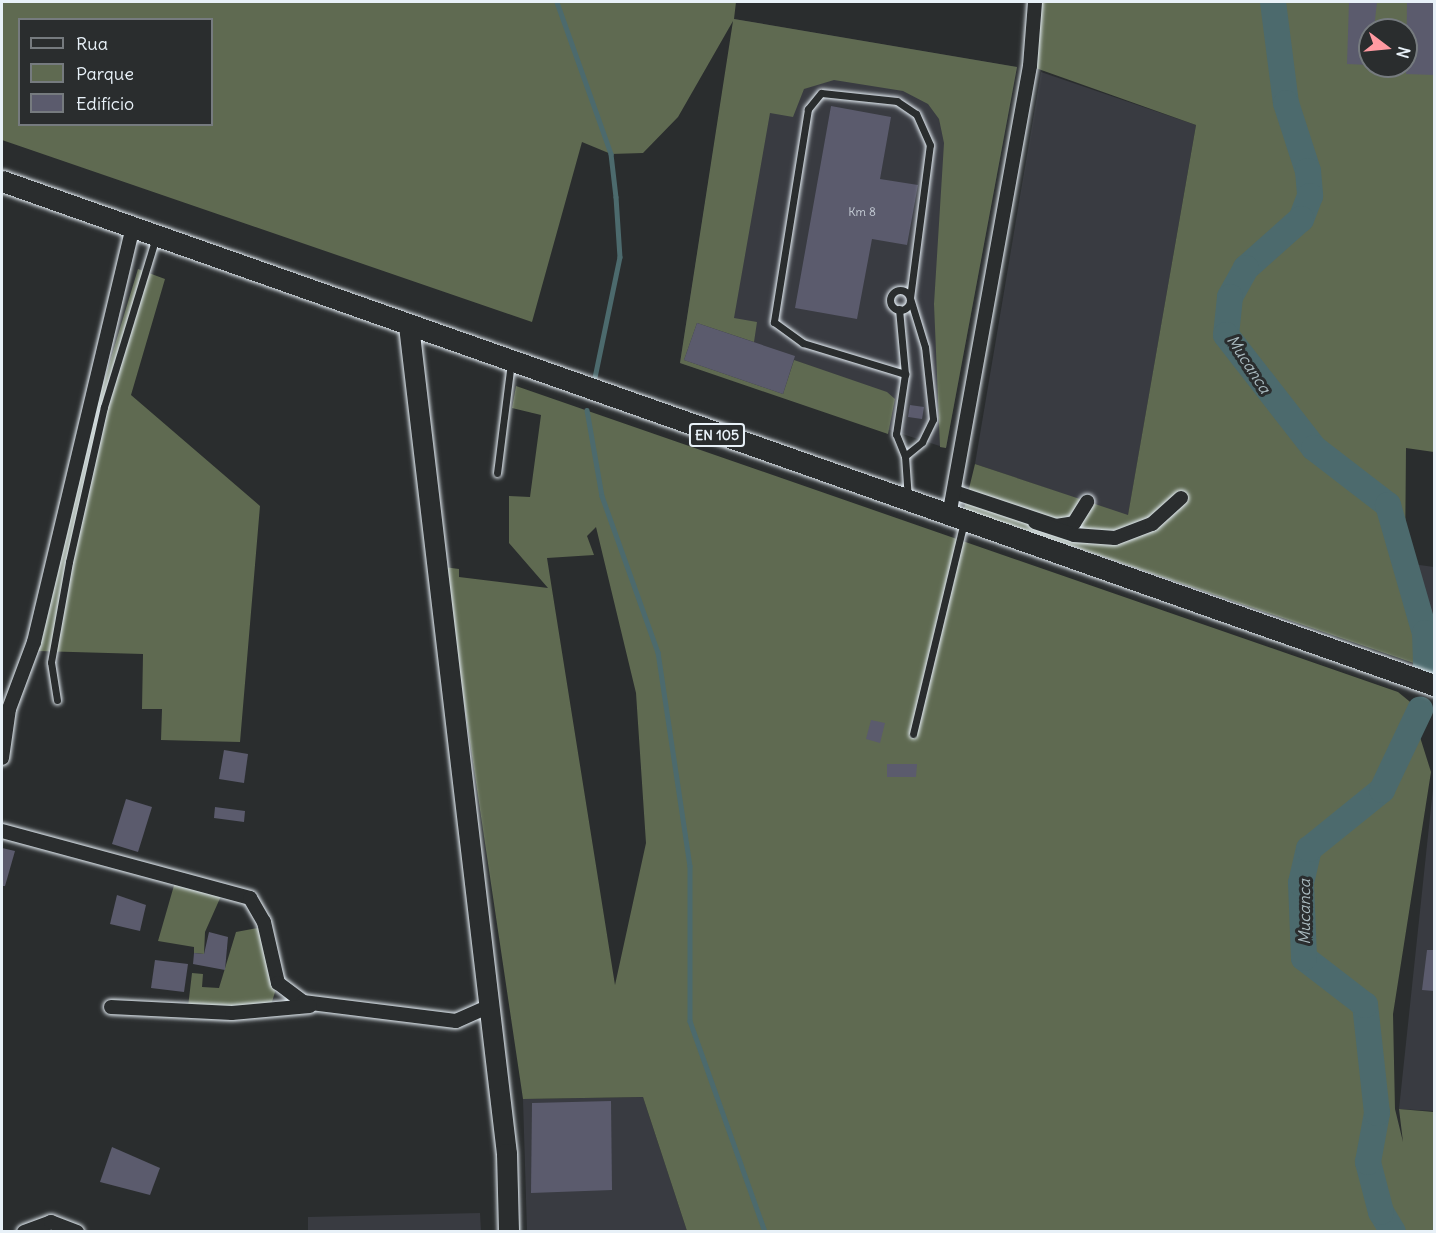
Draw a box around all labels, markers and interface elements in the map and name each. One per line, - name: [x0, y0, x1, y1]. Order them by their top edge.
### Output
- legend: [18, 18, 213, 126]
- north arrow: [1358, 18, 1418, 78]
- text: Rua: [76, 32, 108, 55]
- text: N: [1392, 44, 1415, 60]
- text: Parque: [76, 62, 134, 85]
- text: Edifício: [76, 92, 134, 115]
- house number: Km 8: [848, 205, 876, 219]
- water label: Mucanca: [1223, 331, 1275, 397]
- road number: EN 105: [688, 424, 746, 446]
- water label: Mucanca: [1294, 879, 1314, 945]

